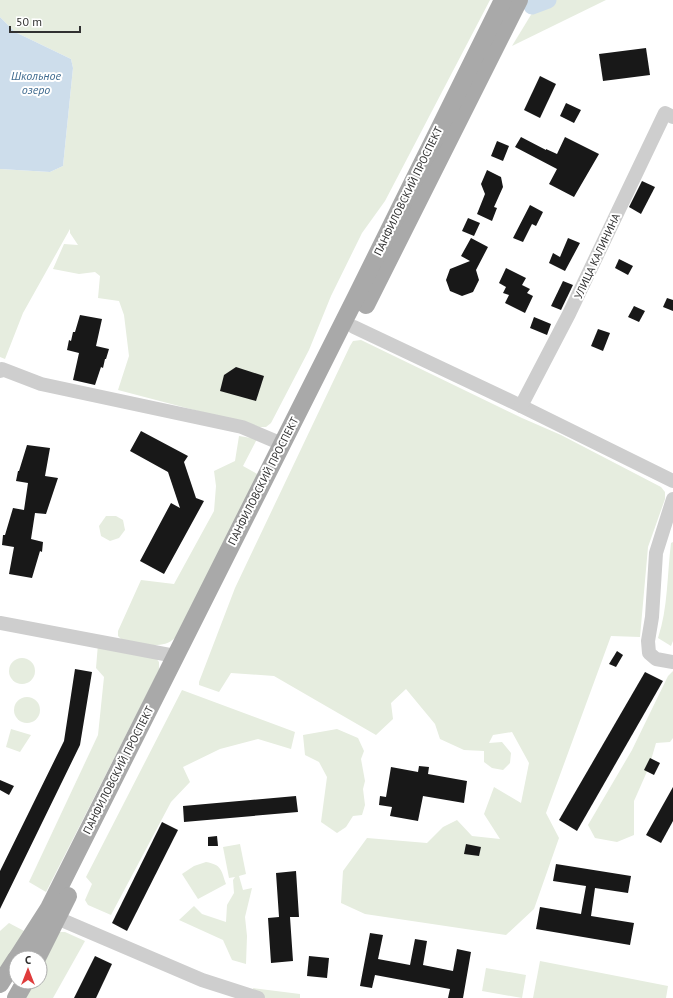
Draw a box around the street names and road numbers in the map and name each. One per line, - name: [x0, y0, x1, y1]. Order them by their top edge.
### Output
- street label: ПАНФИЛОВСКИЙ ПРОСПЕКТ: [371, 124, 445, 258]
- street label: УЛИЦА КАЛИНИНА: [571, 211, 623, 301]
- street label: ПАНФИЛОВСКИЙ ПРОСПЕКТ: [225, 415, 301, 547]
- street label: ПАНФИЛОВСКИЙ ПРОСПЕКТ: [80, 704, 156, 836]

